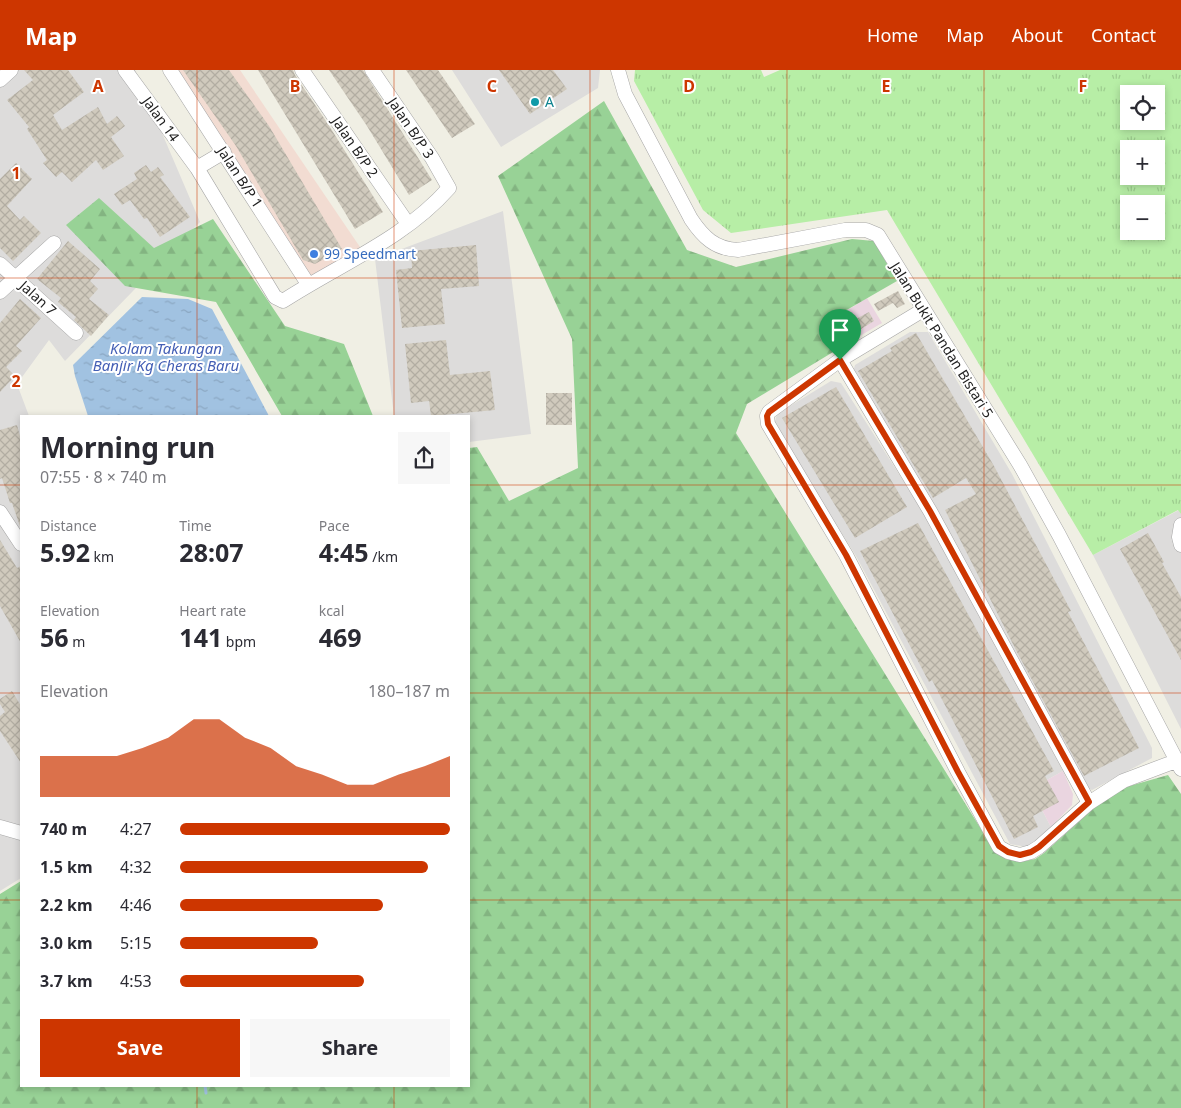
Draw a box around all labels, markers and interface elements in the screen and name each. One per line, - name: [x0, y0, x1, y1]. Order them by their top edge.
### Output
- text: Map: [25, 19, 77, 52]
- text: Home: [867, 23, 918, 47]
- text: Map: [946, 23, 984, 47]
- text: About: [1012, 23, 1063, 47]
- text: Contact: [1091, 23, 1156, 47]
- text: A: [92, 75, 104, 97]
- text: B: [290, 75, 300, 97]
- text: C: [487, 75, 497, 97]
- text: D: [683, 75, 695, 97]
- text: E: [882, 75, 891, 97]
- text: F: [1079, 75, 1087, 97]
- map controls: [1120, 85, 1165, 240]
- button: locate: [1120, 85, 1165, 130]
- street label: Jalan 14: [137, 91, 184, 145]
- street label: Jalan B/P 3: [383, 92, 439, 162]
- place label: A: [545, 92, 554, 111]
- marker: A: [529, 96, 541, 108]
- street label: Jalan B/P 2: [327, 111, 383, 181]
- button: +: [1120, 140, 1165, 185]
- street label: Jalan B/P 1: [212, 141, 267, 211]
- text: 1: [11, 162, 21, 184]
- button: −: [1120, 195, 1165, 240]
- place label: 99 Speedmart: [324, 244, 416, 263]
- marker: 99 Speedmart: [308, 248, 320, 260]
- street label: Jalan Bukit Pandan Bistari 5: [886, 257, 998, 421]
- street label: Jalan 7: [14, 275, 61, 319]
- pin: [819, 309, 861, 360]
- icon: arrive: [826, 316, 854, 344]
- water label: Kolam Takungan Banjir Kg Cheras Baru: [93, 338, 240, 375]
- text: 2: [11, 370, 21, 392]
- text: Morning run: [40, 428, 215, 466]
- button: share: [398, 432, 450, 484]
- text: 07:55 · 8 × 740 m: [40, 466, 167, 488]
- text: Distance: [40, 516, 97, 535]
- text: Time: [179, 516, 212, 535]
- text: Pace: [319, 516, 350, 535]
- text: 5.92: [40, 535, 90, 569]
- text: 28:07: [179, 535, 244, 569]
- text: 4:45: [319, 535, 369, 569]
- text: km: [90, 547, 114, 566]
- text: /km: [369, 547, 398, 566]
- text: Elevation: [40, 601, 100, 620]
- text: Heart rate: [179, 601, 246, 620]
- text: kcal: [319, 601, 344, 620]
- text: 56: [40, 620, 69, 654]
- text: 141: [179, 620, 222, 654]
- text: 469: [319, 620, 362, 654]
- text: m: [69, 632, 85, 651]
- text: bpm: [222, 632, 256, 651]
- text: Elevation: [40, 680, 108, 702]
- text: 180–187 m: [368, 680, 450, 702]
- text: 740 m: [40, 818, 87, 840]
- text: 4:27: [120, 818, 152, 840]
- text: 1.5 km: [40, 856, 92, 878]
- text: 4:32: [120, 856, 152, 878]
- text: 2.2 km: [40, 894, 92, 916]
- text: 4:46: [120, 894, 152, 916]
- text: 3.0 km: [40, 932, 92, 954]
- text: 5:15: [120, 932, 152, 954]
- text: 3.7 km: [40, 970, 92, 992]
- text: 4:53: [120, 970, 152, 992]
- button: Save: [40, 1019, 240, 1077]
- button: Share: [250, 1019, 450, 1077]

